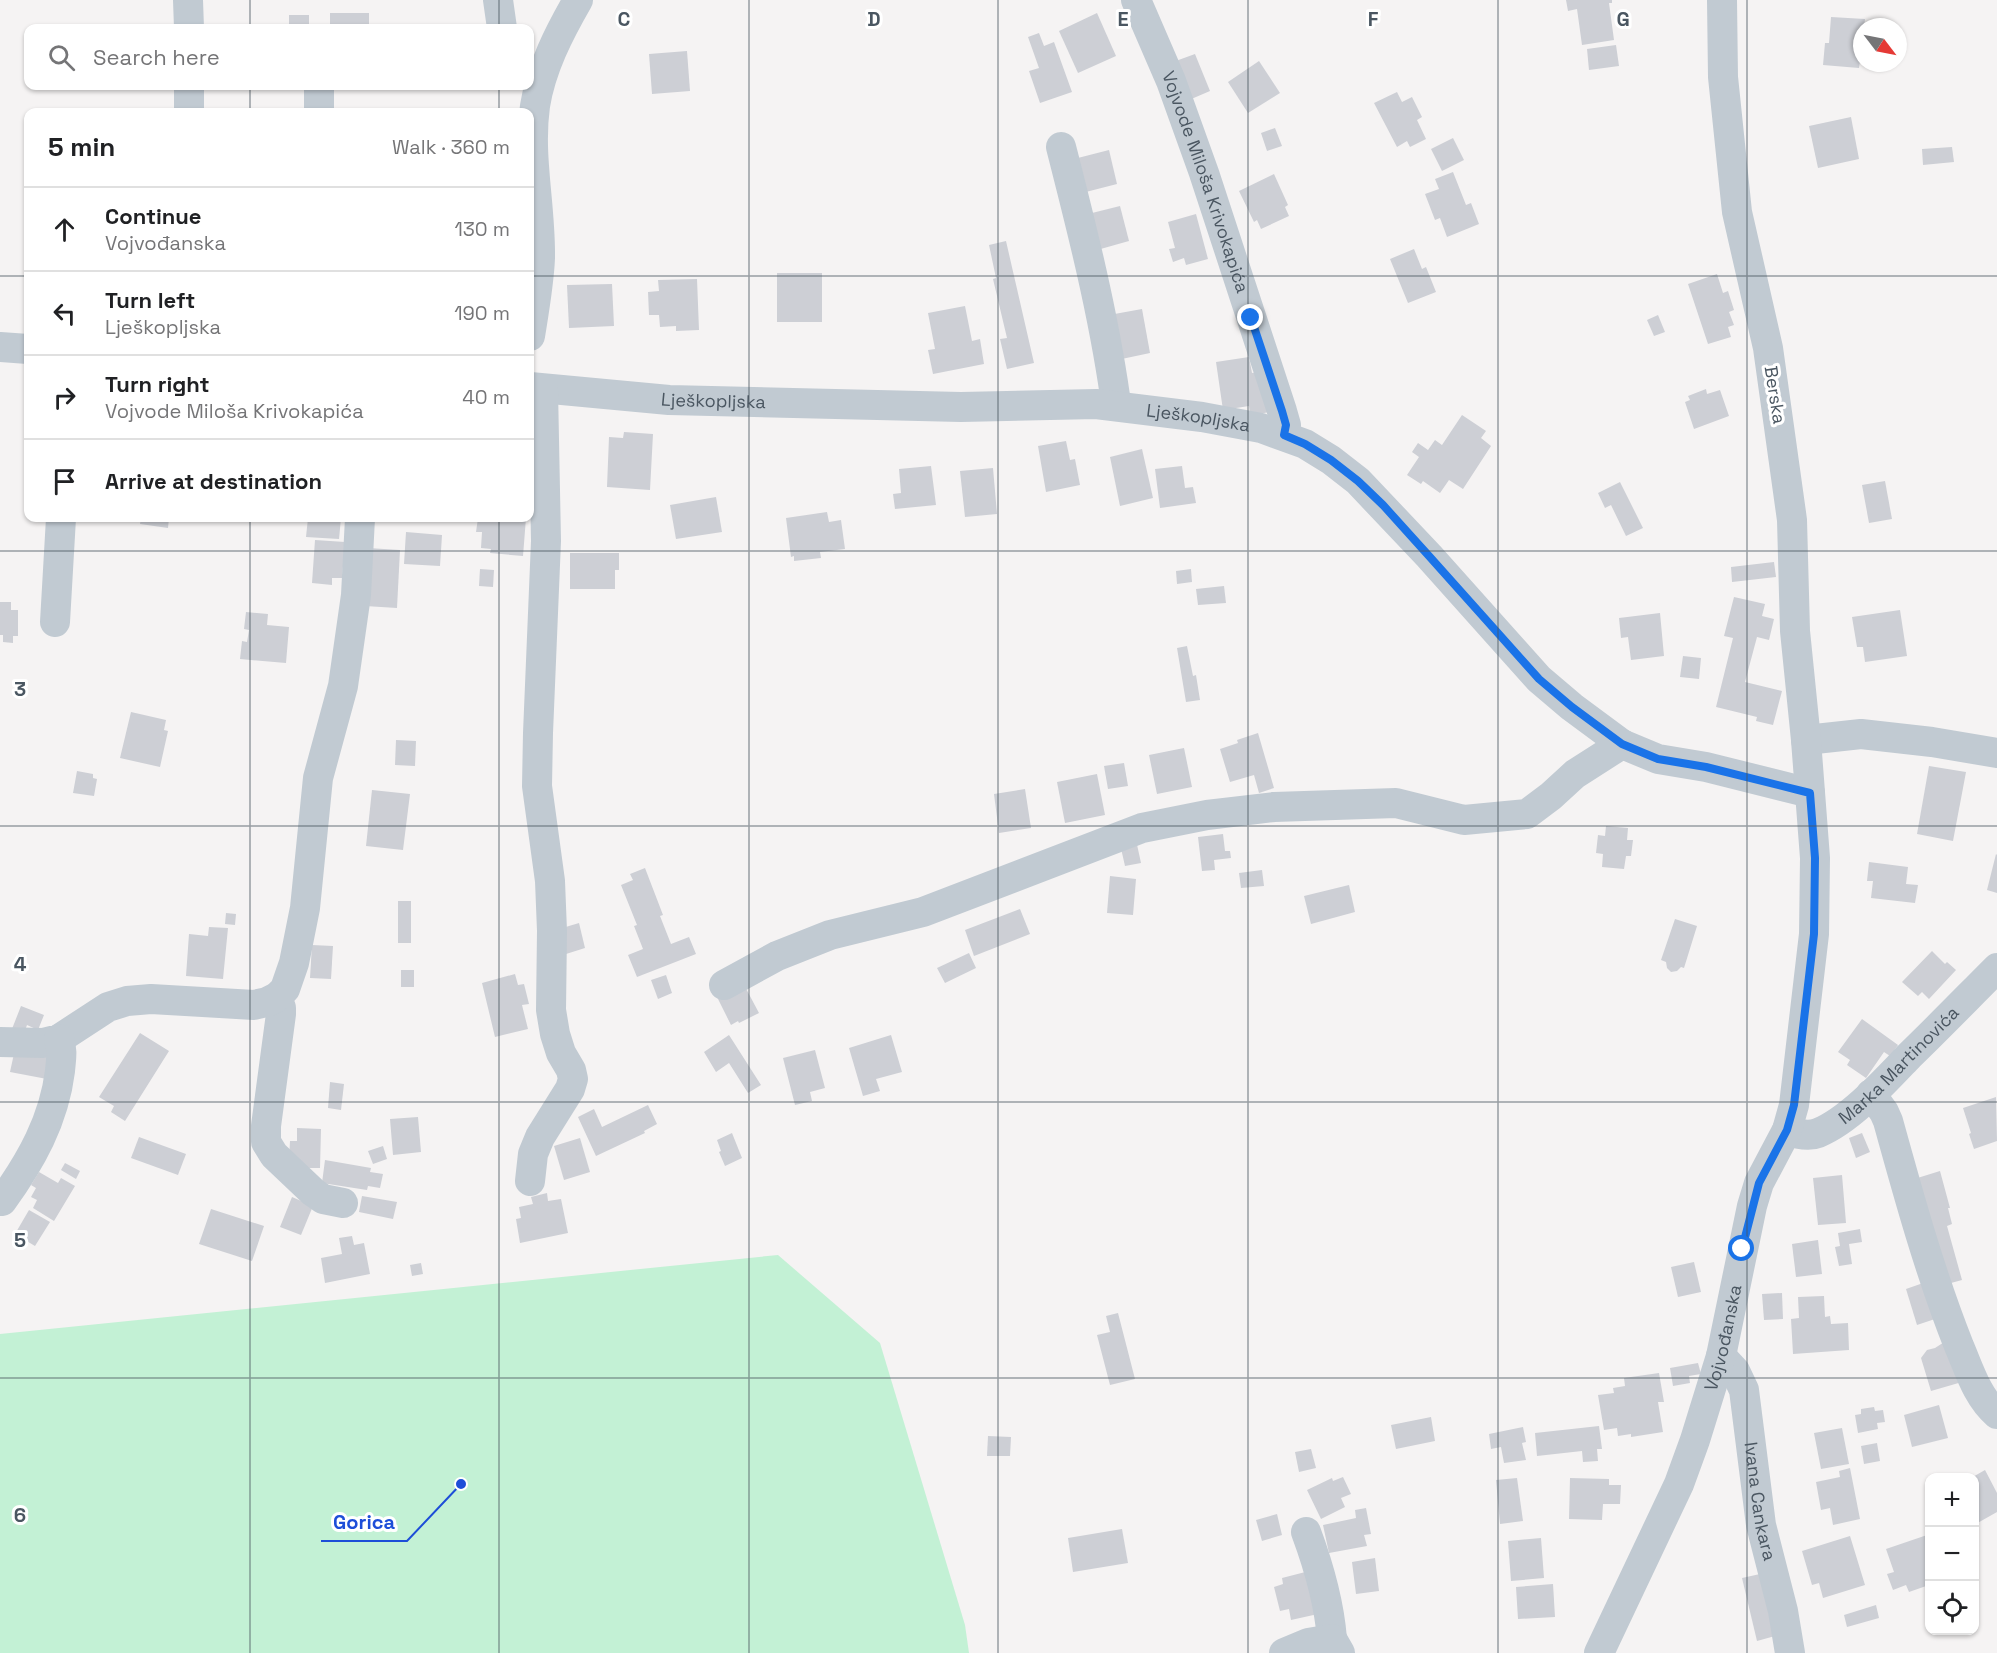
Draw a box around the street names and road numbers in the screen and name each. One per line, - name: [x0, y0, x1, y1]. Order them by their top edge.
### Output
- street label: Vojvode Miloša Krivokapića: [1157, 67, 1255, 296]
- street label: Berska: [1760, 364, 1791, 426]
- street label: Lješkopljska: [660, 387, 766, 413]
- street label: Lješkopljska: [1145, 398, 1252, 437]
- street label: Marka Martinovića: [1834, 1001, 1964, 1129]
- street label: Vojvođanska: [1699, 1282, 1746, 1394]
- street label: Ivana Cankara: [1740, 1441, 1782, 1563]

